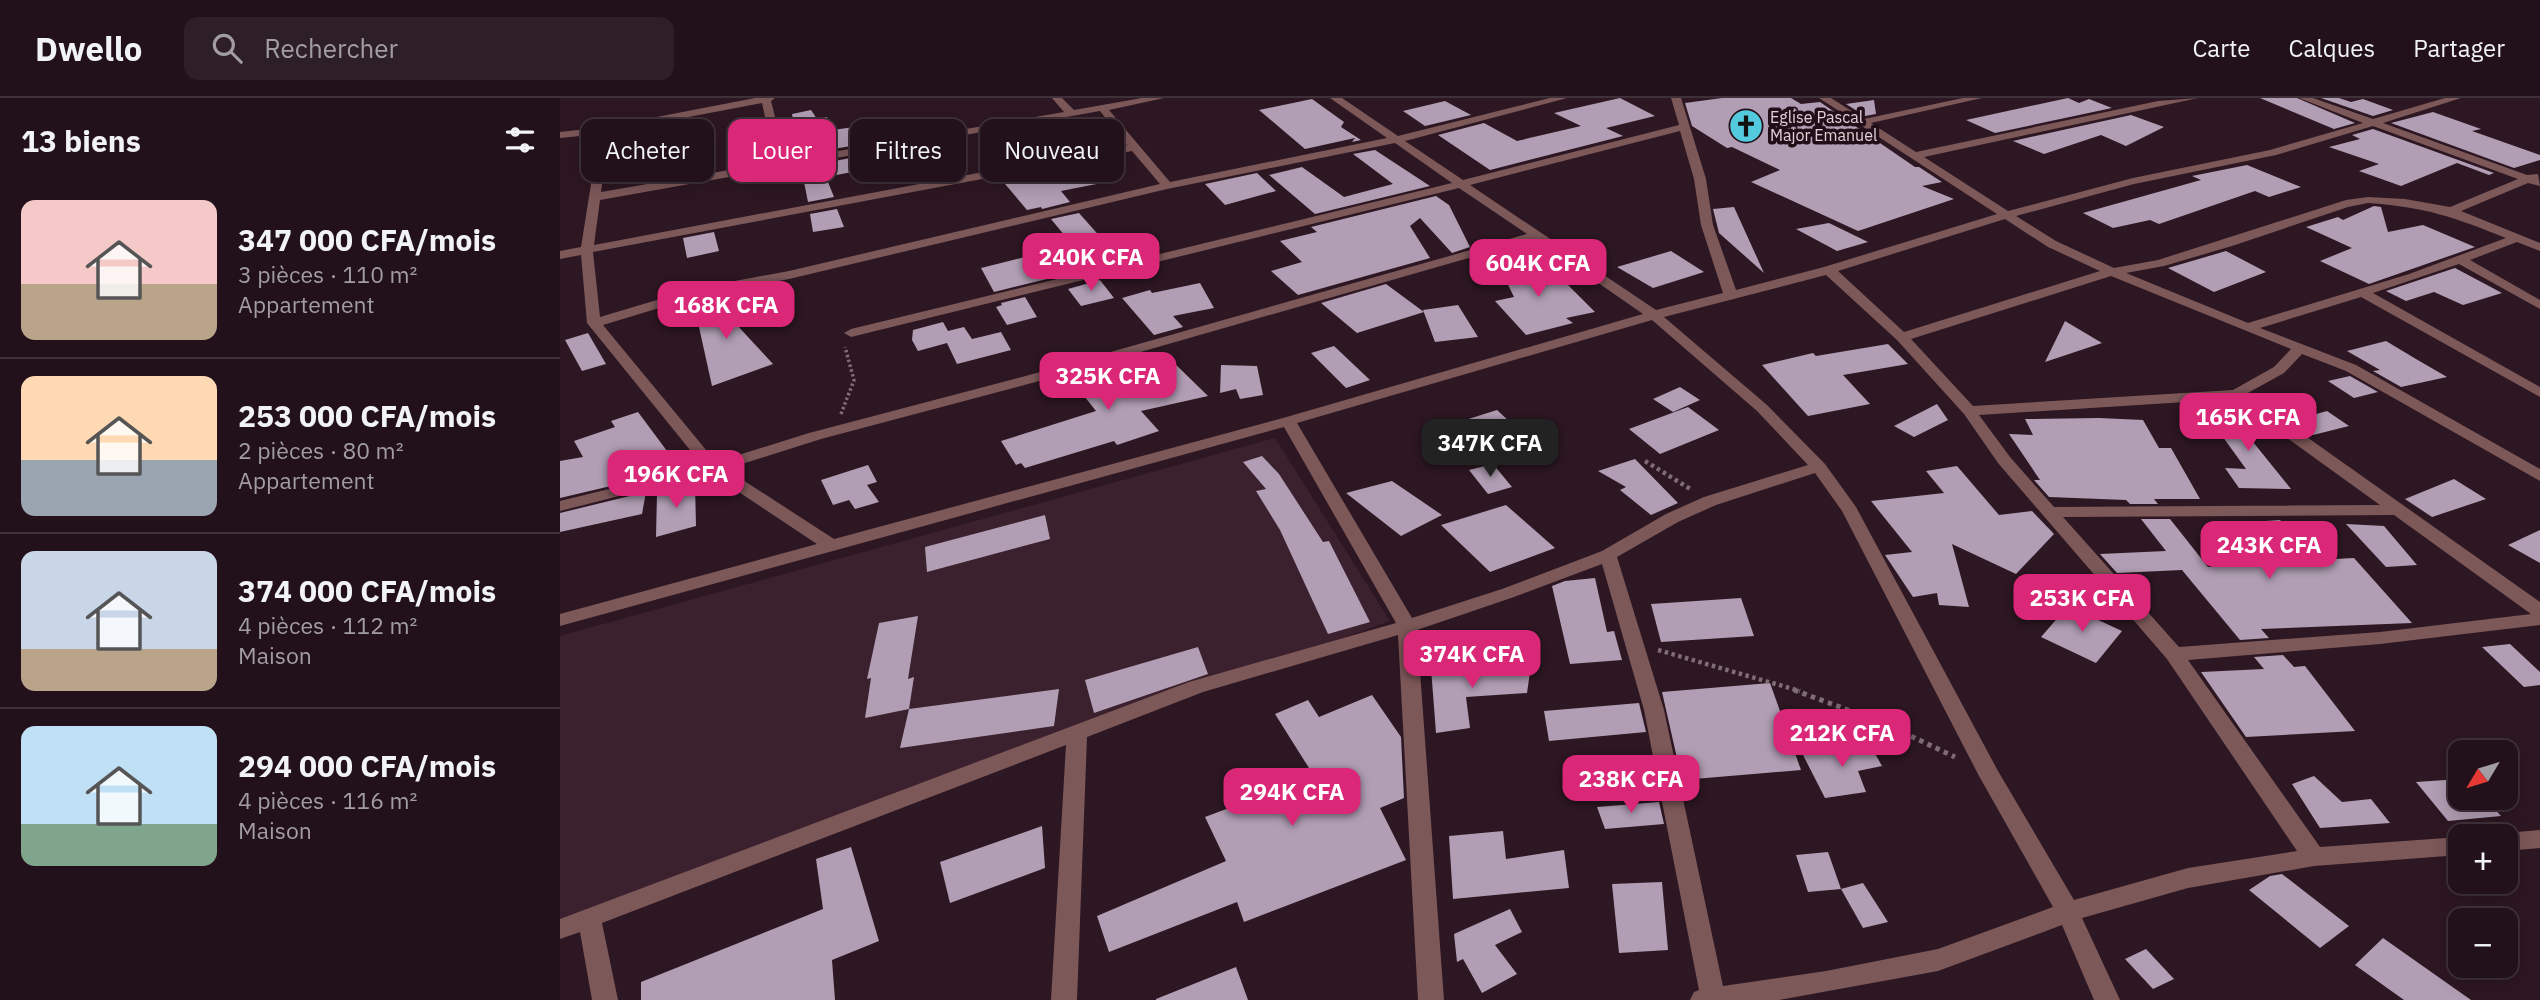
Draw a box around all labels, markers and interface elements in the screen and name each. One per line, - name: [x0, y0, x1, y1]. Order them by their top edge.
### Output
- search box: [184, 17, 674, 80]
- text: Dwello: [35, 27, 142, 70]
- icon: search: [208, 29, 246, 67]
- text: Rechercher: [264, 31, 398, 65]
- text: Carte: [2192, 32, 2251, 64]
- text: Calques: [2289, 32, 2375, 64]
- text: Partager: [2413, 32, 2505, 64]
- church icon: Eglise Pascal Major Emanuel: [1727, 107, 1765, 145]
- place label: Eglise Pascal Major Emanuel: [1770, 107, 1877, 145]
- chip: Acheter: [581, 119, 714, 182]
- chip: Louer: [728, 119, 836, 182]
- chip: Filtres: [850, 119, 966, 182]
- chip: Nouveau: [980, 119, 1124, 182]
- text: 13 biens: [21, 121, 141, 160]
- icon: filters: [501, 121, 539, 159]
- text: 347 000 CFA/mois: [238, 220, 496, 259]
- icon: home: [77, 228, 161, 312]
- pin: 240K CFA: [1019, 234, 1163, 293]
- pin: 604K CFA: [1466, 240, 1610, 299]
- text: 240K CFA: [1038, 241, 1144, 271]
- text: 604K CFA: [1485, 247, 1591, 277]
- text: 3 pièces · 110 m²: [238, 259, 417, 289]
- pin: 168K CFA: [654, 282, 798, 341]
- text: Appartement: [238, 289, 375, 319]
- text: 168K CFA: [673, 289, 779, 319]
- pin: 325K CFA: [1036, 352, 1180, 412]
- text: 325K CFA: [1055, 360, 1161, 390]
- pin: 165K CFA: [2176, 394, 2320, 453]
- text: 253 000 CFA/mois: [238, 396, 496, 435]
- text: 165K CFA: [2195, 401, 2301, 431]
- icon: home: [77, 404, 161, 488]
- pin: 347K CFA: [1418, 420, 1562, 479]
- text: 347K CFA: [1437, 427, 1543, 457]
- text: 2 pièces · 80 m²: [238, 435, 404, 465]
- pin: 196K CFA: [604, 450, 748, 510]
- text: 196K CFA: [623, 458, 729, 488]
- text: Appartement: [238, 465, 375, 495]
- pin: 243K CFA: [2197, 522, 2341, 581]
- text: 243K CFA: [2216, 529, 2322, 559]
- text: 374 000 CFA/mois: [238, 571, 496, 610]
- pin: 253K CFA: [2010, 574, 2154, 634]
- icon: home: [77, 579, 161, 663]
- text: 253K CFA: [2029, 582, 2135, 612]
- text: 4 pièces · 112 m²: [238, 610, 417, 640]
- pin: 374K CFA: [1400, 630, 1544, 690]
- text: 374K CFA: [1419, 638, 1525, 668]
- text: Maison: [238, 640, 312, 670]
- pin: 212K CFA: [1770, 710, 1914, 769]
- text: 212K CFA: [1789, 717, 1895, 747]
- north arrow: [2448, 740, 2518, 810]
- map controls: [2448, 740, 2518, 978]
- text: 294 000 CFA/mois: [238, 746, 496, 785]
- icon: home: [77, 754, 161, 838]
- pin: 238K CFA: [1559, 756, 1703, 815]
- text: 238K CFA: [1578, 763, 1684, 793]
- pin: 294K CFA: [1220, 768, 1364, 828]
- text: 294K CFA: [1239, 776, 1345, 806]
- text: 4 pièces · 116 m²: [238, 785, 417, 815]
- text: Maison: [238, 815, 312, 845]
- button: +: [2448, 824, 2518, 894]
- button: −: [2448, 908, 2518, 978]

